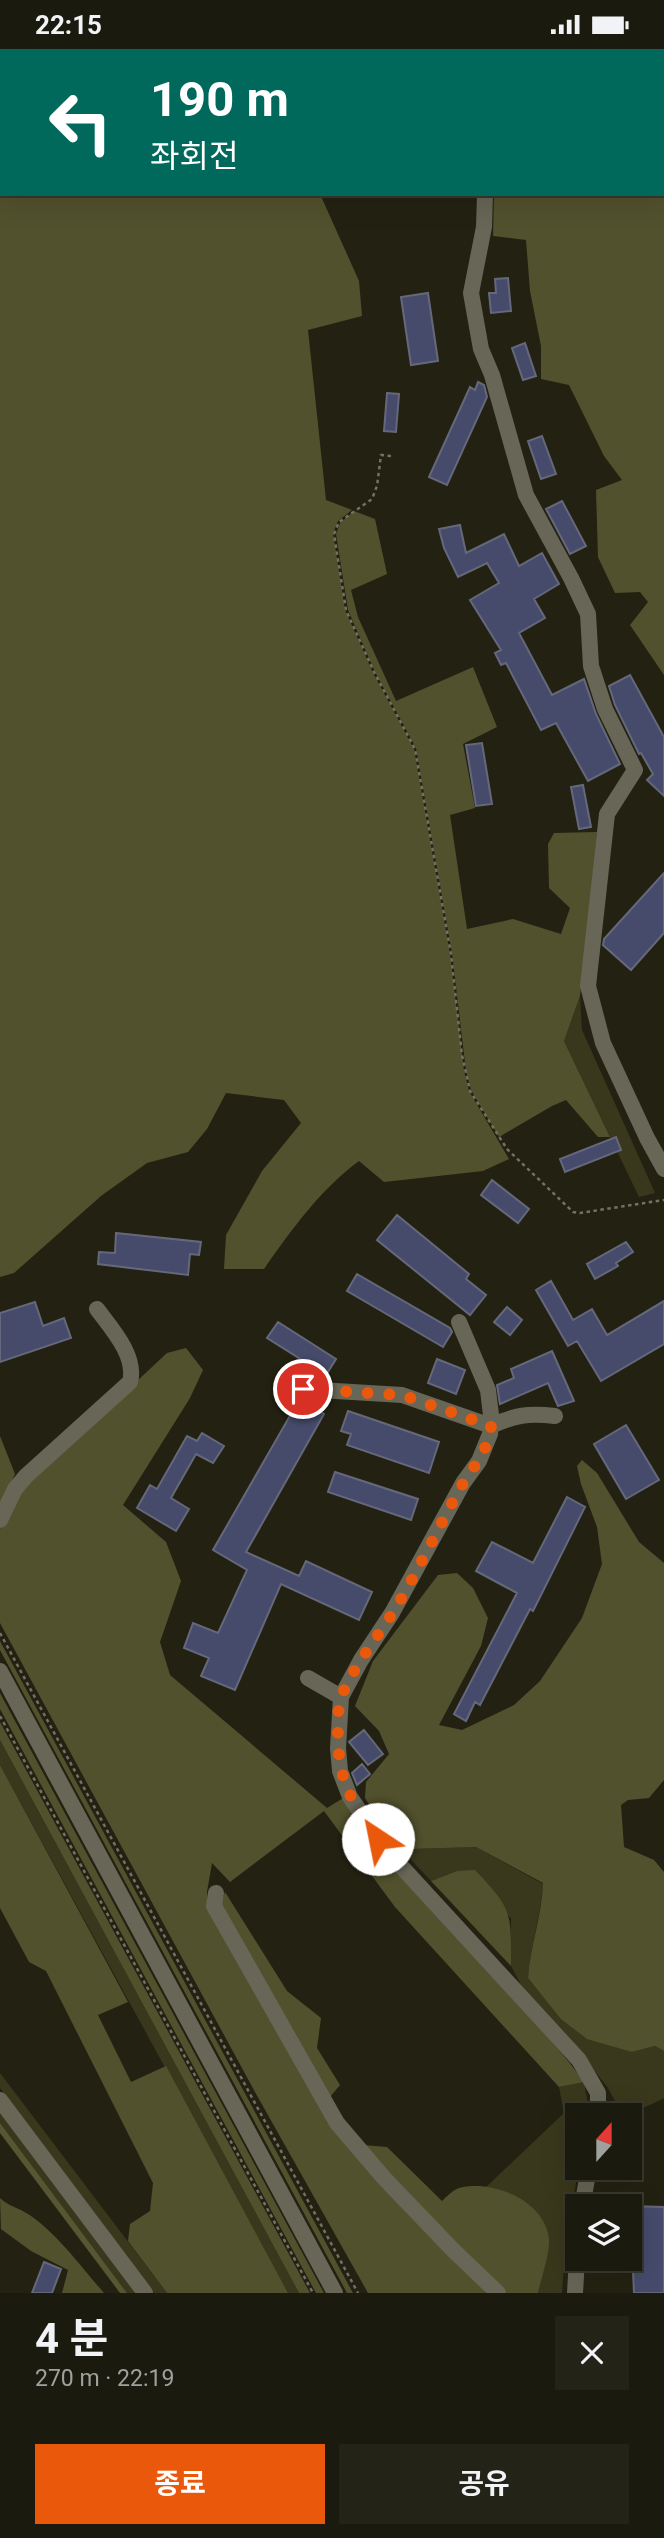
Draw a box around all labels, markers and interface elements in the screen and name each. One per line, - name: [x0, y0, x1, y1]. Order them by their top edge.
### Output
- text: 22:15: [35, 10, 102, 40]
- text: 190 m: [150, 71, 289, 128]
- icon: left: [35, 77, 126, 168]
- text: 좌회전: [150, 137, 238, 175]
- pin: [273, 1359, 333, 1419]
- icon: arrive: [284, 1370, 322, 1408]
- position arrow: [341, 1802, 415, 1876]
- north arrow: [565, 2103, 642, 2181]
- map controls: [565, 2103, 642, 2271]
- button: layers: [565, 2194, 642, 2271]
- text: 4 분: [35, 2314, 108, 2363]
- button: close: [555, 2316, 629, 2390]
- text: 270 m · 22:19: [35, 2365, 174, 2392]
- button: 종료: [35, 2444, 325, 2524]
- button: 공유: [339, 2444, 629, 2524]

